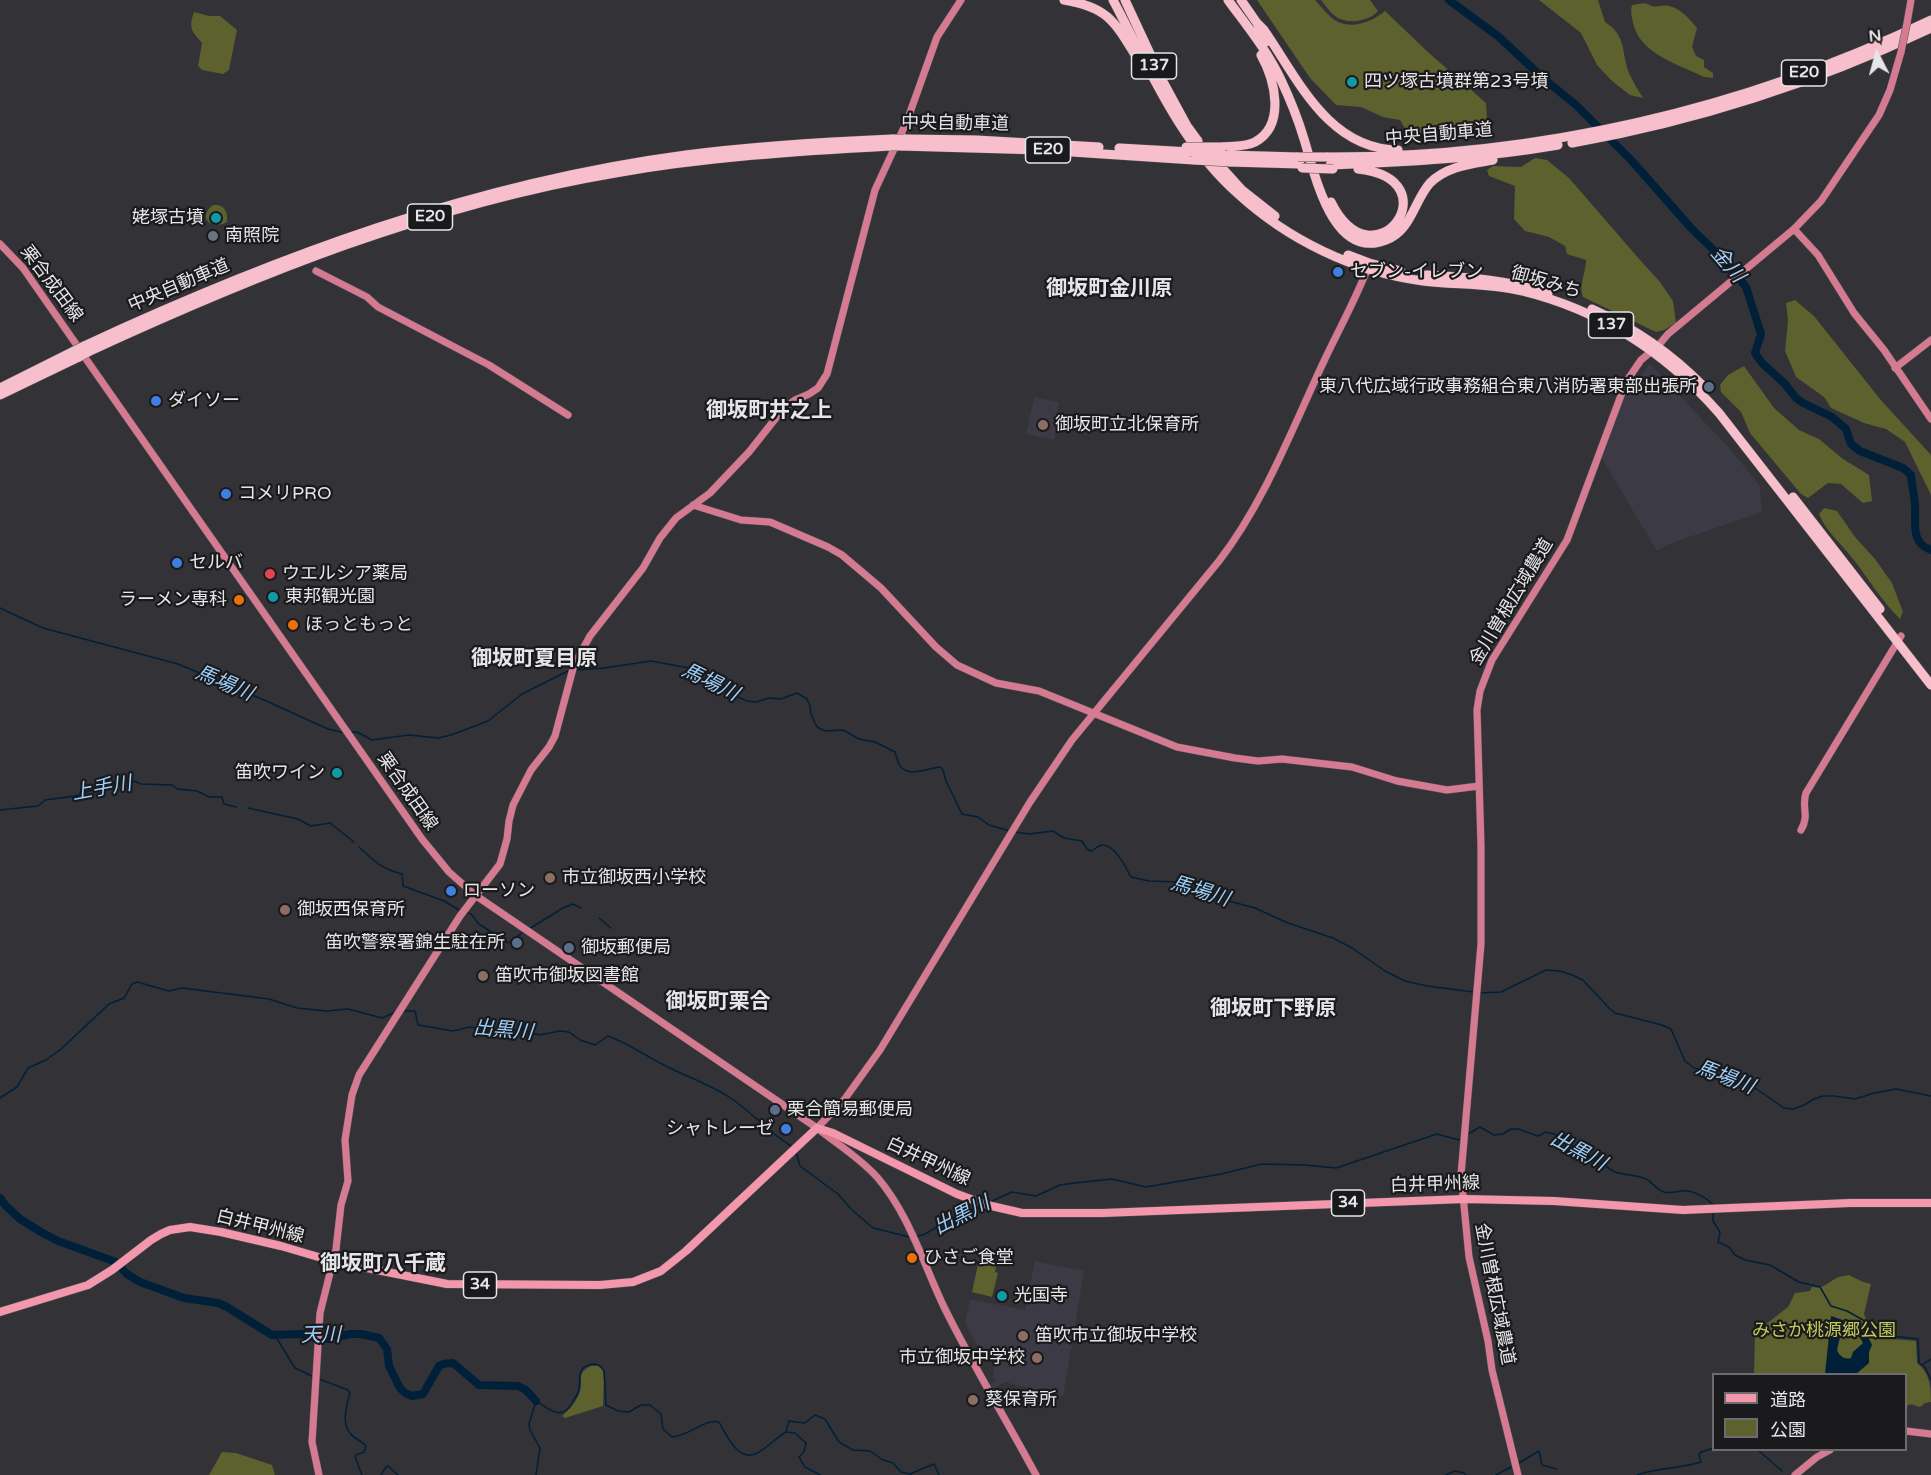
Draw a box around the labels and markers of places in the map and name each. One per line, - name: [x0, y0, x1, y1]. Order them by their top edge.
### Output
- place label: 四ツ塚古墳群第23号墳: [1364, 71, 1549, 93]
- marker: 四ツ塚古墳群第23号墳: [1345, 75, 1359, 89]
- place label: 姥塚古墳: [132, 207, 204, 229]
- marker: 姥塚古墳: [209, 211, 223, 225]
- place label: 南照院: [225, 225, 279, 247]
- marker: 南照院: [206, 229, 220, 243]
- place label: セブン-イレブン: [1350, 261, 1483, 283]
- marker: セブン-イレブン: [1331, 265, 1345, 279]
- place label: 東八代広域行政事務組合東八消防署東部出張所: [1319, 376, 1697, 398]
- marker: 東八代広域行政事務組合東八消防署東部出張所: [1702, 380, 1716, 394]
- place label: ダイソー: [168, 390, 240, 412]
- marker: ダイソー: [149, 394, 163, 408]
- place label: 御坂町立北保育所: [1055, 414, 1199, 436]
- marker: 御坂町立北保育所: [1036, 418, 1050, 432]
- place label: コメリPRO: [238, 483, 332, 505]
- marker: コメリPRO: [219, 487, 233, 501]
- place label: セルバ: [189, 552, 243, 574]
- marker: セルバ: [170, 556, 184, 570]
- place label: ウエルシア薬局: [282, 563, 408, 585]
- marker: ウエルシア薬局: [263, 567, 277, 581]
- place label: 東邦観光園: [285, 586, 375, 608]
- place label: ラーメン専科: [119, 589, 227, 611]
- marker: 東邦観光園: [266, 590, 280, 604]
- marker: ラーメン専科: [232, 593, 246, 607]
- place label: ほっともっと: [305, 614, 413, 636]
- marker: ほっともっと: [286, 618, 300, 632]
- place label: 笛吹ワイン: [235, 762, 325, 784]
- marker: 笛吹ワイン: [330, 766, 344, 780]
- place label: 市立御坂西小学校: [562, 867, 706, 889]
- marker: 市立御坂西小学校: [543, 871, 557, 885]
- place label: ローソン: [463, 880, 535, 902]
- marker: ローソン: [444, 884, 458, 898]
- place label: 御坂西保育所: [297, 899, 405, 921]
- marker: 御坂西保育所: [278, 903, 292, 917]
- place label: 笛吹警察署錦生駐在所: [325, 932, 505, 954]
- marker: 笛吹警察署錦生駐在所: [510, 936, 524, 950]
- place label: 御坂郵便局: [581, 937, 671, 959]
- marker: 御坂郵便局: [562, 941, 576, 955]
- place label: 笛吹市御坂図書館: [495, 965, 639, 987]
- marker: 笛吹市御坂図書館: [476, 969, 490, 983]
- place label: 栗合簡易郵便局: [787, 1099, 913, 1121]
- marker: 栗合簡易郵便局: [768, 1103, 782, 1117]
- place label: シャトレーゼ: [666, 1118, 774, 1140]
- marker: シャトレーゼ: [779, 1122, 793, 1136]
- place label: ひさご食堂: [924, 1247, 1014, 1269]
- marker: ひさご食堂: [905, 1251, 919, 1265]
- place label: 光国寺: [1014, 1285, 1068, 1307]
- marker: 光国寺: [995, 1289, 1009, 1303]
- place label: 笛吹市立御坂中学校: [1035, 1325, 1197, 1347]
- marker: 笛吹市立御坂中学校: [1016, 1329, 1030, 1343]
- place label: 市立御坂中学校: [899, 1347, 1025, 1369]
- marker: 市立御坂中学校: [1030, 1351, 1044, 1365]
- place label: 葵保育所: [985, 1389, 1057, 1411]
- marker: 葵保育所: [966, 1393, 980, 1407]

